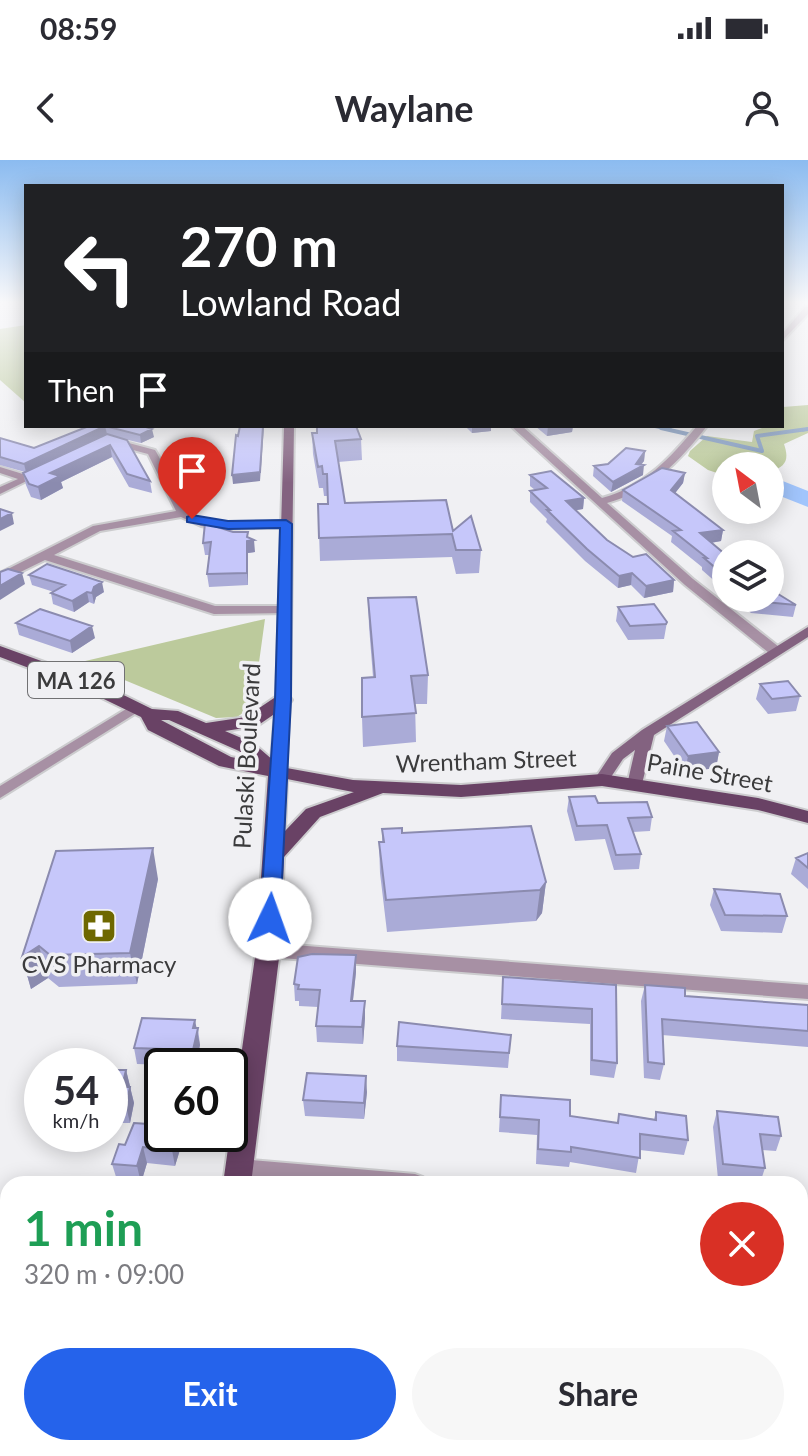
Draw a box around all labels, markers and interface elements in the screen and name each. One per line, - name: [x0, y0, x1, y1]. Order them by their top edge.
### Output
- text: 08:59: [40, 10, 117, 46]
- icon: back: [24, 86, 68, 130]
- text: Waylane: [334, 86, 474, 130]
- icon: person: [740, 86, 784, 130]
- text: 270 m: [180, 212, 338, 279]
- icon: left: [48, 216, 152, 320]
- text: Lowland Road: [180, 280, 401, 324]
- icon: arrive: [131, 368, 175, 412]
- text: Then: [48, 372, 115, 408]
- pin: [158, 437, 226, 519]
- icon: arrive: [170, 449, 214, 493]
- north arrow: [712, 452, 784, 524]
- map controls: [712, 452, 784, 612]
- button: layers: [712, 540, 784, 612]
- road number: MA 126: [28, 662, 124, 698]
- street label: Pulaski Boulevard: [227, 662, 265, 850]
- street label: Wrentham Street: [395, 742, 577, 778]
- street label: Paine Street: [645, 747, 775, 797]
- position arrow: [228, 877, 312, 961]
- pharmacy icon: CVS Pharmacy: [80, 907, 118, 945]
- place label: CVS Pharmacy: [22, 949, 177, 978]
- speed limit sign: 60: [144, 1048, 248, 1152]
- text: 54: [53, 1066, 99, 1114]
- text: km/h: [53, 1108, 99, 1132]
- text: 1 min: [24, 1199, 143, 1256]
- button: close: [700, 1202, 784, 1286]
- text: 320 m · 09:00: [24, 1258, 184, 1290]
- button: Exit: [24, 1348, 396, 1440]
- button: Share: [412, 1348, 784, 1440]

